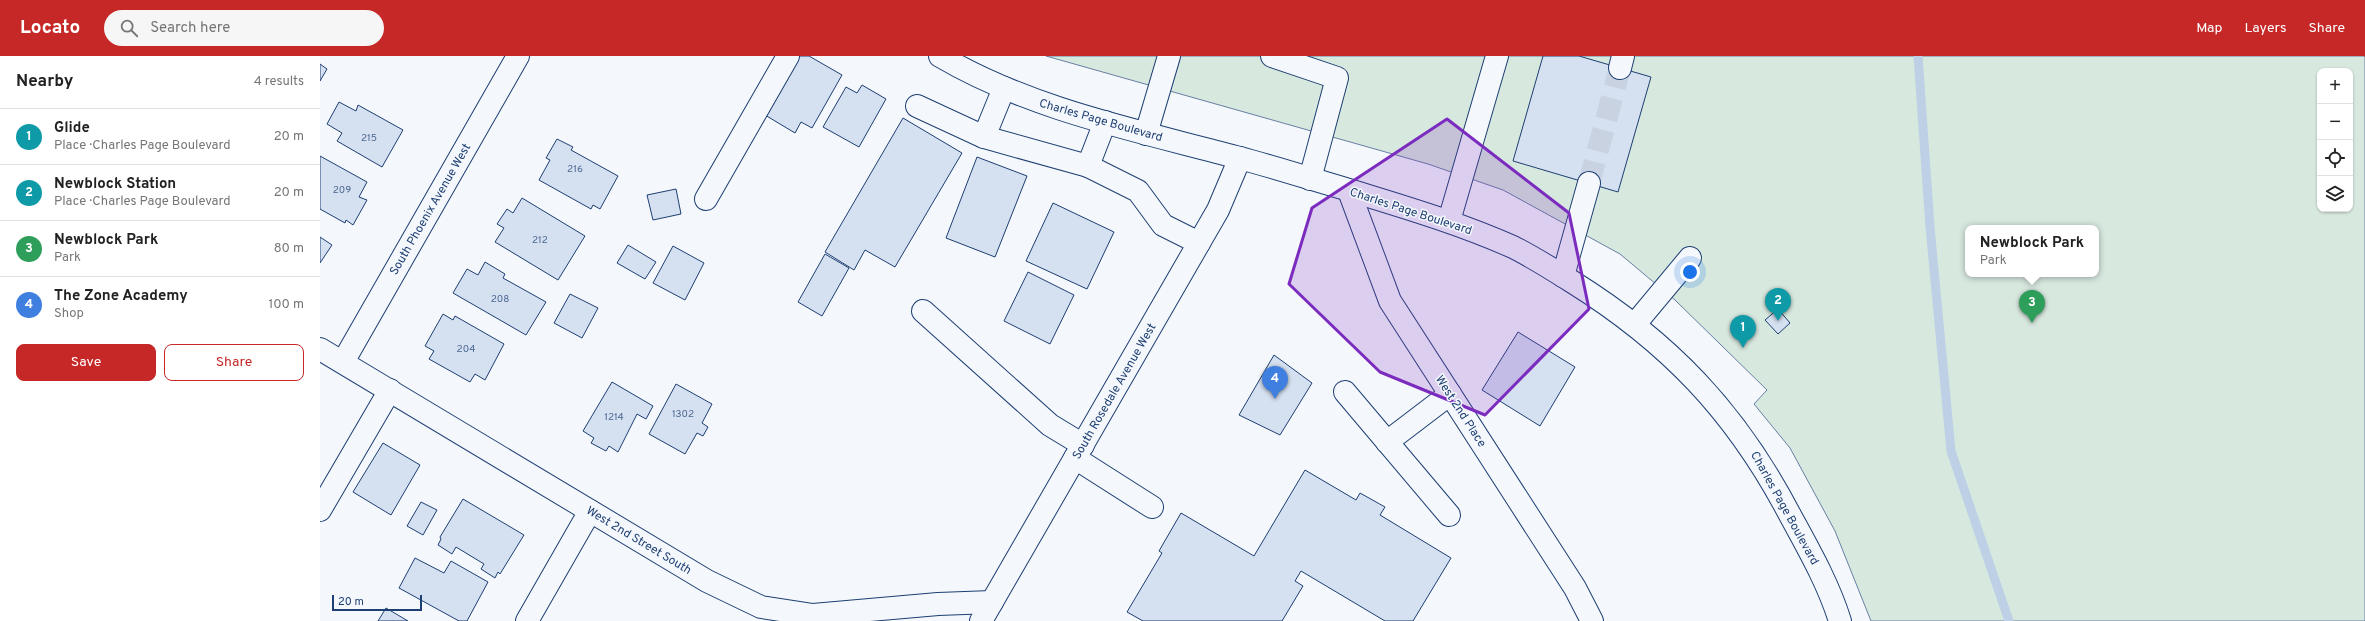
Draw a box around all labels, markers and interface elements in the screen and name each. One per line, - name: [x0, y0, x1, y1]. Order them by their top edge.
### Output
- search box: [104, 10, 384, 46]
- text: Locato: [20, 16, 80, 40]
- icon: search: [118, 17, 140, 39]
- text: Search here: [150, 19, 230, 38]
- text: Map: [2196, 20, 2222, 37]
- text: Layers: [2244, 20, 2286, 37]
- text: Share: [2308, 20, 2345, 37]
- map controls: [2317, 68, 2353, 212]
- button: +: [2317, 68, 2353, 104]
- text: Nearby: [16, 71, 73, 93]
- text: 4 results: [254, 74, 304, 90]
- street label: Charles Page Boulevard: [1037, 96, 1164, 146]
- button: −: [2317, 104, 2353, 140]
- text: Glide: [54, 119, 90, 138]
- text: 1: [26, 129, 32, 145]
- text: 20 m: [274, 129, 304, 145]
- house number: 215: [361, 132, 377, 145]
- text: Place · Charles Page Boulevard: [54, 138, 231, 154]
- button: locate: [2317, 140, 2353, 176]
- street label: South Phoenix Avenue West: [387, 141, 475, 278]
- house number: 216: [567, 163, 583, 176]
- text: Newblock Station: [54, 175, 176, 194]
- button: layers: [2317, 176, 2353, 212]
- house number: 209: [333, 184, 351, 197]
- text: 2: [25, 185, 33, 201]
- text: 20 m: [274, 185, 304, 201]
- street label: Charles Page Boulevard: [1348, 185, 1474, 239]
- text: Place · Charles Page Boulevard: [54, 194, 231, 210]
- popup: [1965, 225, 2099, 277]
- text: Newblock Park: [54, 231, 158, 250]
- house number: 212: [532, 234, 548, 247]
- text: Newblock Park: [1980, 234, 2084, 253]
- text: 3: [25, 241, 33, 257]
- text: 80 m: [274, 241, 304, 257]
- text: Park: [54, 250, 81, 266]
- text: Park: [1980, 253, 2007, 269]
- your location: [1680, 262, 1700, 282]
- text: The Zone Academy: [54, 287, 188, 306]
- pin: 2: [1765, 288, 1791, 321]
- pin: 3: [2019, 290, 2045, 323]
- house number: 208: [491, 293, 509, 306]
- text: 4: [25, 297, 33, 313]
- text: 100 m: [268, 297, 304, 313]
- text: Shop: [54, 306, 84, 322]
- pin: 1: [1730, 315, 1756, 348]
- street label: South Rosedale Avenue West: [1069, 321, 1160, 462]
- house number: 204: [457, 343, 475, 356]
- button: Save: [16, 344, 156, 381]
- button: Share: [164, 344, 304, 381]
- pin: 4: [1262, 366, 1288, 399]
- street label: West 2nd Place: [1431, 373, 1489, 451]
- house number: 1302: [672, 408, 694, 421]
- house number: 1214: [604, 411, 624, 424]
- street label: Charles Page Boulevard: [1746, 449, 1822, 568]
- street label: West 2nd Street South: [583, 503, 694, 579]
- scale bar: [332, 593, 422, 612]
- text: 20 m: [338, 595, 364, 609]

